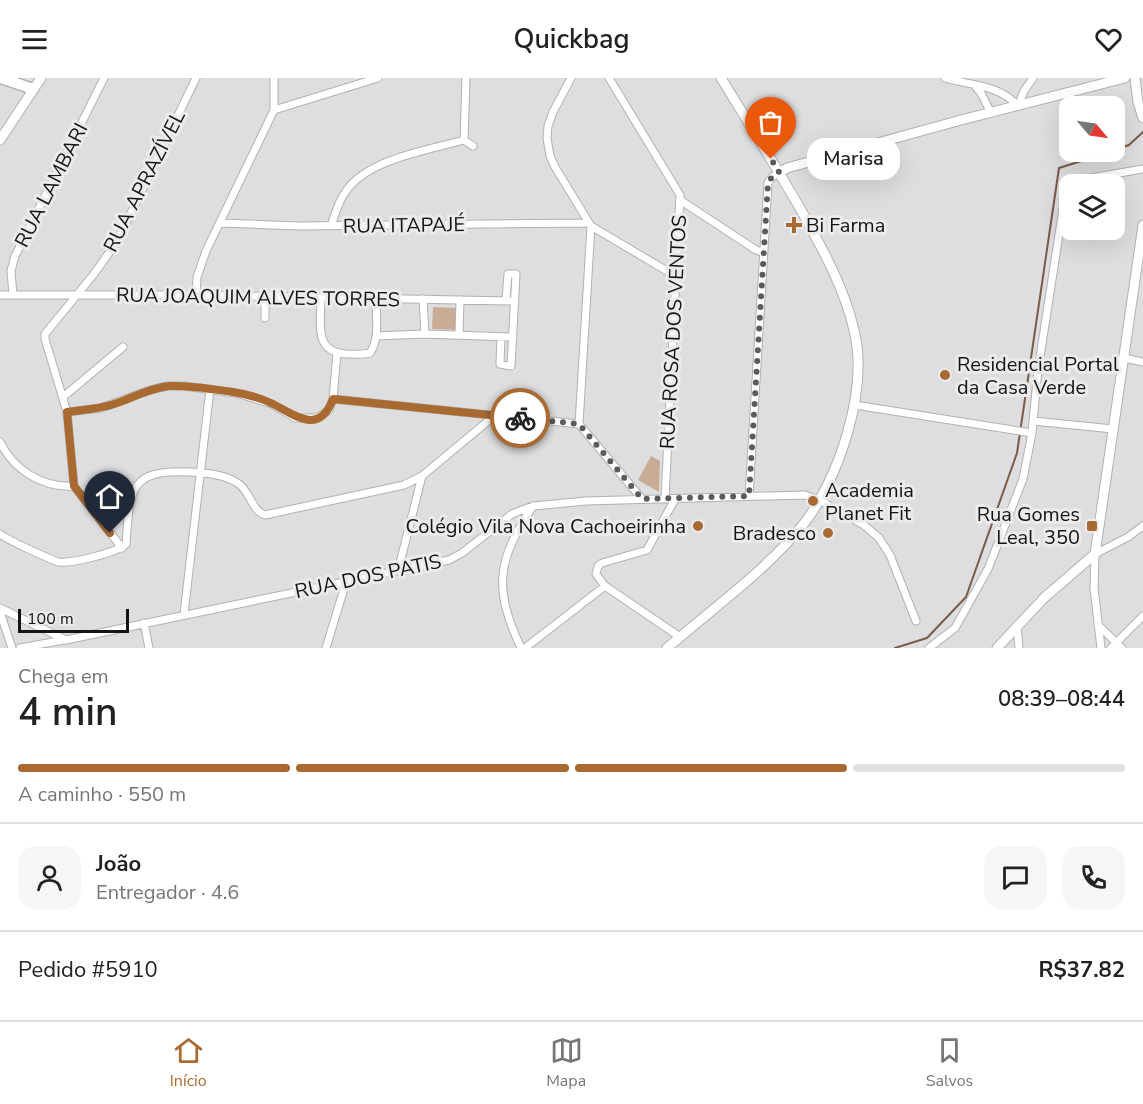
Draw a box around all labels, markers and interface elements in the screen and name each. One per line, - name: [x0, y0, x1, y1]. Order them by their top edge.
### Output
- text: Quickbag: [514, 21, 629, 58]
- icon: menu: [18, 23, 51, 56]
- icon: heart: [1092, 23, 1125, 56]
- north arrow: [1059, 96, 1125, 162]
- map controls: [1059, 96, 1125, 240]
- pin: [745, 97, 796, 159]
- street label: RUA APRAZÍVEL: [97, 106, 192, 257]
- icon: bag: [754, 106, 787, 139]
- street label: RUA LAMBARI: [9, 118, 94, 252]
- callout: Marisa: [807, 138, 900, 180]
- text: Marisa: [823, 145, 884, 172]
- button: layers: [1059, 174, 1125, 240]
- street label: RUA ITAPAJÉ: [343, 211, 465, 240]
- place label: Bi Farma: [806, 212, 885, 239]
- street label: RUA ROSA DOS VENTOS: [654, 214, 693, 450]
- marker: Bi Farma: [787, 218, 801, 232]
- street label: RUA JOAQUIM ALVES TORRES: [116, 282, 400, 313]
- place label: Residencial Portal da Casa Verde: [957, 351, 1119, 401]
- marker: Residencial Portal da Casa Verde: [938, 368, 952, 382]
- courier: [490, 388, 550, 448]
- icon: bike: [504, 402, 537, 435]
- pin: [84, 471, 135, 533]
- place label: Academia Planet Fit: [825, 477, 914, 527]
- icon: home: [93, 480, 126, 513]
- marker: Academia Planet Fit: [806, 494, 820, 508]
- place label: Rua Gomes Leal, 350: [977, 501, 1080, 551]
- place label: Colégio Vila Nova Cachoeirinha: [405, 513, 686, 540]
- marker: Colégio Vila Nova Cachoeirinha: [691, 519, 705, 533]
- marker: Rua Gomes Leal, 350: [1085, 519, 1099, 533]
- place label: Bradesco: [733, 520, 816, 547]
- marker: Bradesco: [821, 526, 835, 540]
- street label: RUA DOS PATIS: [292, 548, 444, 605]
- scale bar: [18, 606, 129, 634]
- text: 100 m: [27, 608, 74, 630]
- text: Chega em: [18, 663, 109, 690]
- text: 08:39–08:44: [998, 684, 1125, 714]
- text: 4 min: [18, 686, 117, 739]
- text: A caminho · 550 m: [18, 781, 186, 808]
- button: person: [18, 846, 81, 909]
- button: chat: [984, 846, 1047, 909]
- button: phone: [1062, 846, 1125, 909]
- text: João: [96, 849, 141, 879]
- text: Entregador · 4.6: [96, 879, 239, 906]
- text: Pedido #5910: [18, 955, 158, 985]
- text: R$37.82: [1038, 955, 1125, 985]
- tab: Início: [170, 1034, 207, 1092]
- tab: Mapa: [546, 1034, 586, 1092]
- tab: Salvos: [926, 1034, 973, 1092]

